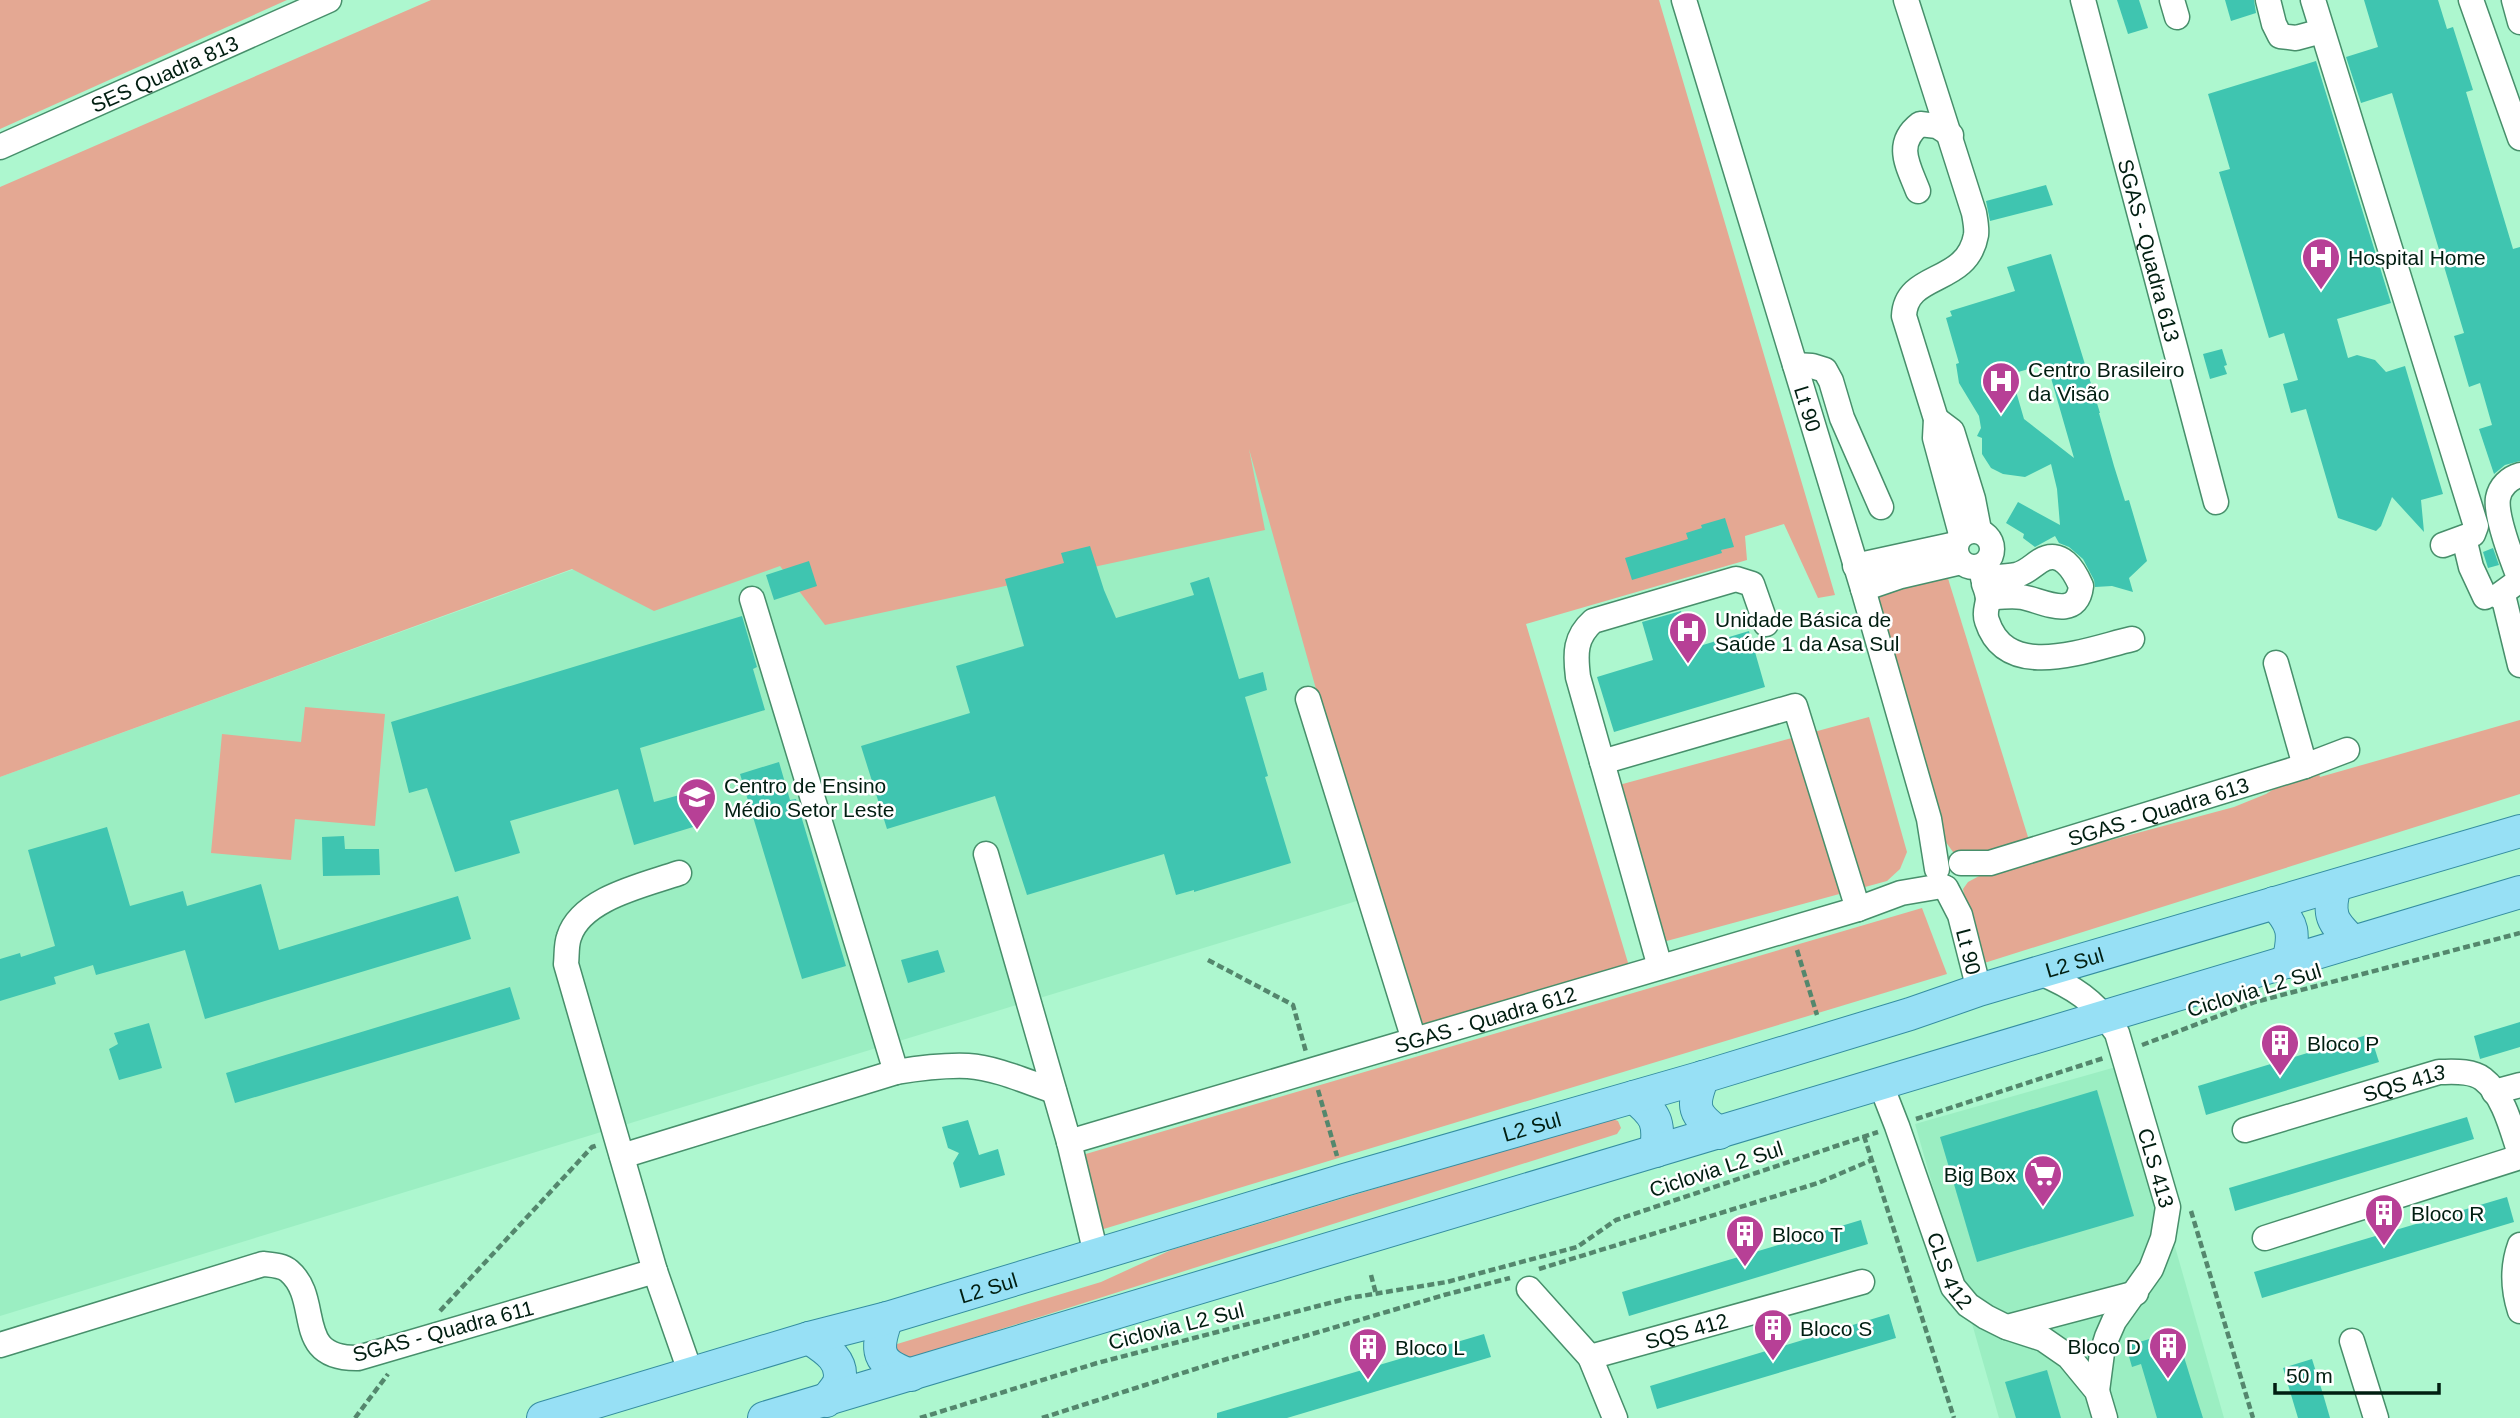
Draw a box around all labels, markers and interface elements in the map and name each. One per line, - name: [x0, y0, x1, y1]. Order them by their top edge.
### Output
- street label: SES Quadra 813: [87, 31, 242, 116]
- street label: SGAS - Quadra 613: [2114, 157, 2185, 344]
- hospital icon: Hospital Home: [2300, 236, 2342, 291]
- place label: Hospital Home: [2348, 246, 2486, 269]
- place label: Centro Brasileiro da Visão: [2028, 358, 2184, 405]
- hospital icon: Centro Brasileiro da Visão: [1980, 360, 2022, 415]
- street label: Lt 90: [1790, 383, 1826, 434]
- place label: Unidade Básica de Saúde 1 da Asa Sul: [1715, 608, 1899, 655]
- hospital icon: Unidade Básica de Saúde 1 da Asa Sul: [1667, 610, 1709, 665]
- street label: SGAS - Quadra 613: [2065, 773, 2251, 850]
- place label: Centro de Ensino Médio Setor Leste: [724, 774, 894, 821]
- school or university icon: Centro de Ensino Médio Setor Leste: [676, 776, 718, 831]
- street label: Lt 90: [1952, 926, 1986, 977]
- street label: L2 Sul: [2043, 943, 2106, 981]
- street label: Ciclovia L2 Sul: [2184, 959, 2324, 1021]
- street label: SGAS - Quadra 612: [1392, 981, 1579, 1057]
- building icon: Bloco P: [2259, 1022, 2301, 1077]
- place label: Bloco P: [2307, 1032, 2379, 1055]
- street label: SQS 413: [2360, 1060, 2445, 1106]
- street label: L2 Sul: [1500, 1107, 1564, 1145]
- street label: CLS 413: [2134, 1125, 2179, 1210]
- street label: Ciclovia L2 Sul: [1646, 1137, 1786, 1201]
- supermarket icon: Big Box: [2022, 1153, 2064, 1208]
- place label: Big Box: [1944, 1163, 2016, 1186]
- building icon: Bloco R: [2363, 1192, 2405, 1247]
- place label: Bloco R: [2411, 1202, 2485, 1225]
- building icon: Bloco T: [1724, 1213, 1766, 1268]
- place label: Bloco T: [1772, 1223, 1843, 1246]
- street label: CLS 412: [1923, 1229, 1977, 1313]
- street label: L2 Sul: [956, 1268, 1020, 1307]
- street label: SGAS - Quadra 611: [350, 1296, 536, 1366]
- street label: Ciclovia L2 Sul: [1106, 1298, 1246, 1354]
- building icon: Bloco S: [1752, 1307, 1794, 1362]
- street label: SQS 412: [1642, 1308, 1731, 1353]
- place label: Bloco S: [1800, 1317, 1872, 1340]
- building icon: Bloco D: [2147, 1325, 2189, 1380]
- building icon: Bloco L: [1347, 1326, 1389, 1381]
- place label: Bloco D: [2067, 1335, 2141, 1358]
- place label: Bloco L: [1395, 1336, 1465, 1359]
- scale bar: [2275, 1352, 2440, 1396]
- text: 50 m: [2286, 1364, 2333, 1387]

